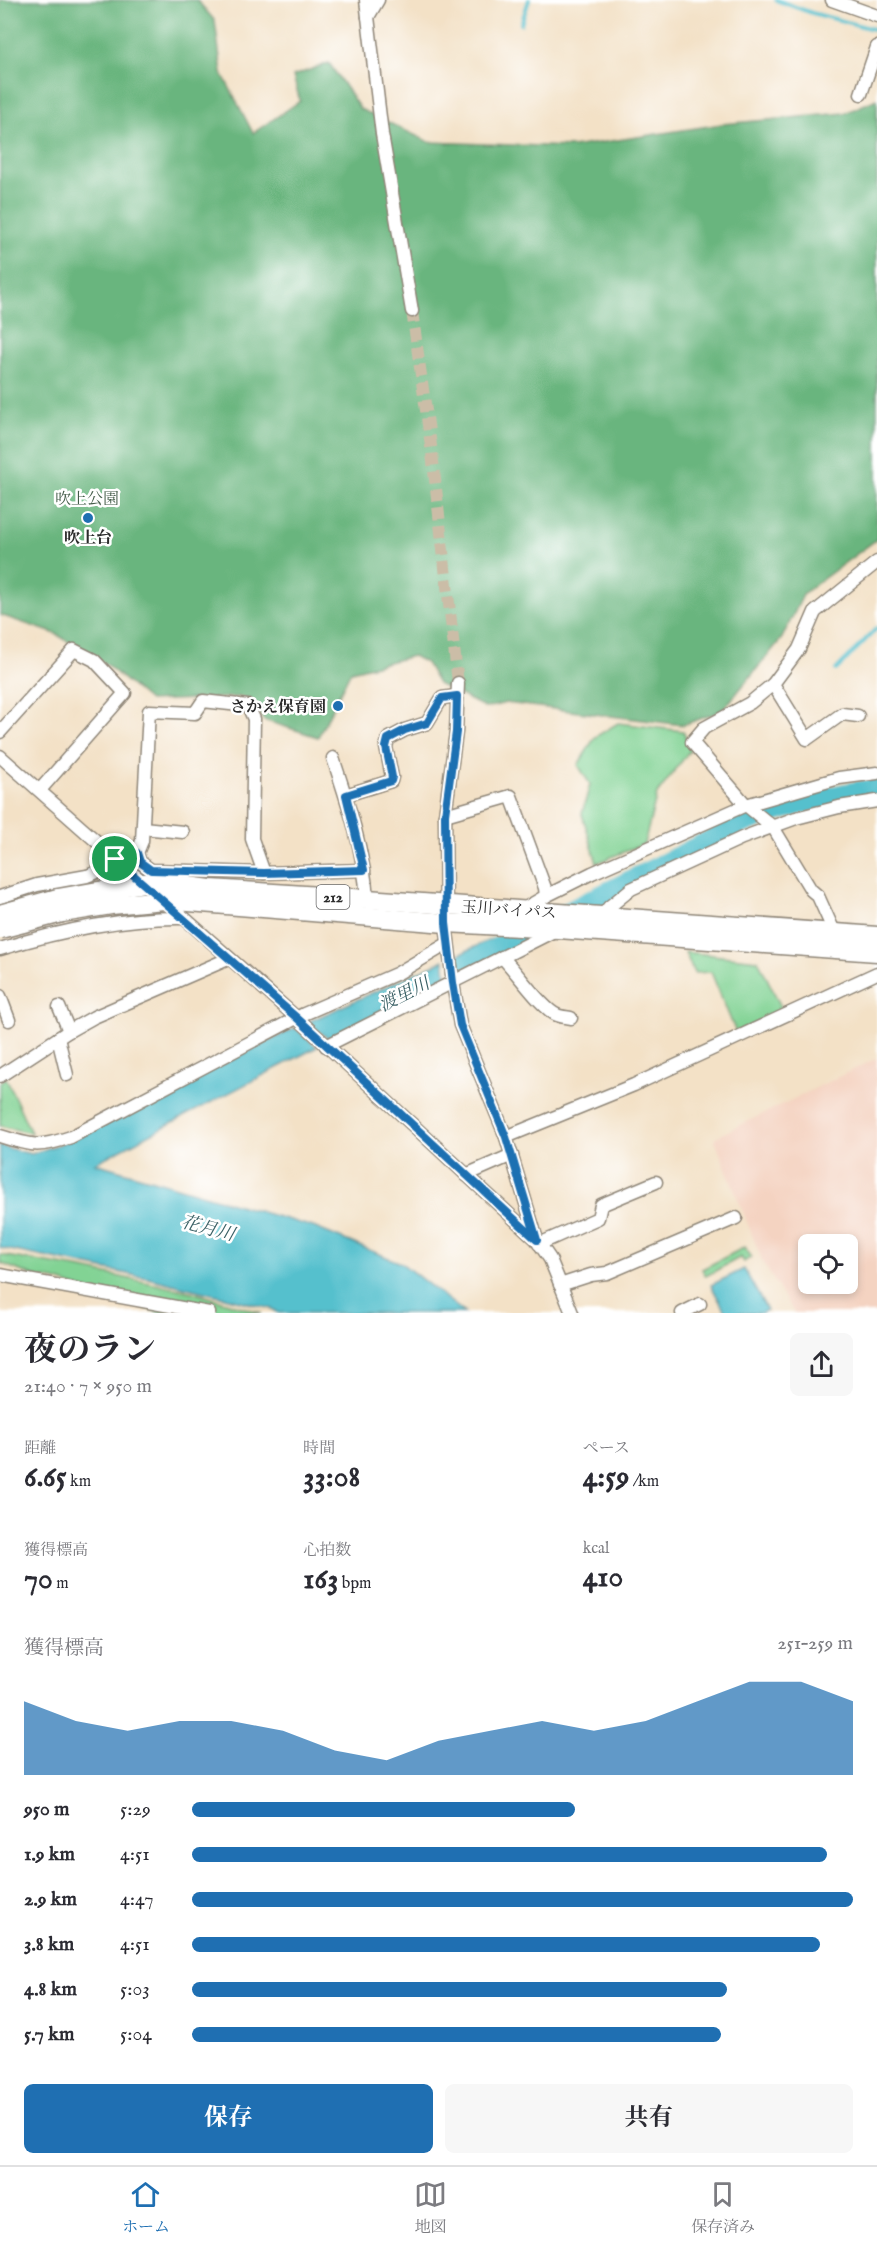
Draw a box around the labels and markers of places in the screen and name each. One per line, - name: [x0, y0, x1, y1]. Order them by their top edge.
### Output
- marker: 吹上台: [81, 511, 95, 525]
- place label: 吹上台: [64, 529, 112, 549]
- place label: さかえ保育園: [230, 698, 326, 718]
- marker: さかえ保育園: [331, 699, 345, 713]
- pin: [89, 833, 140, 884]

